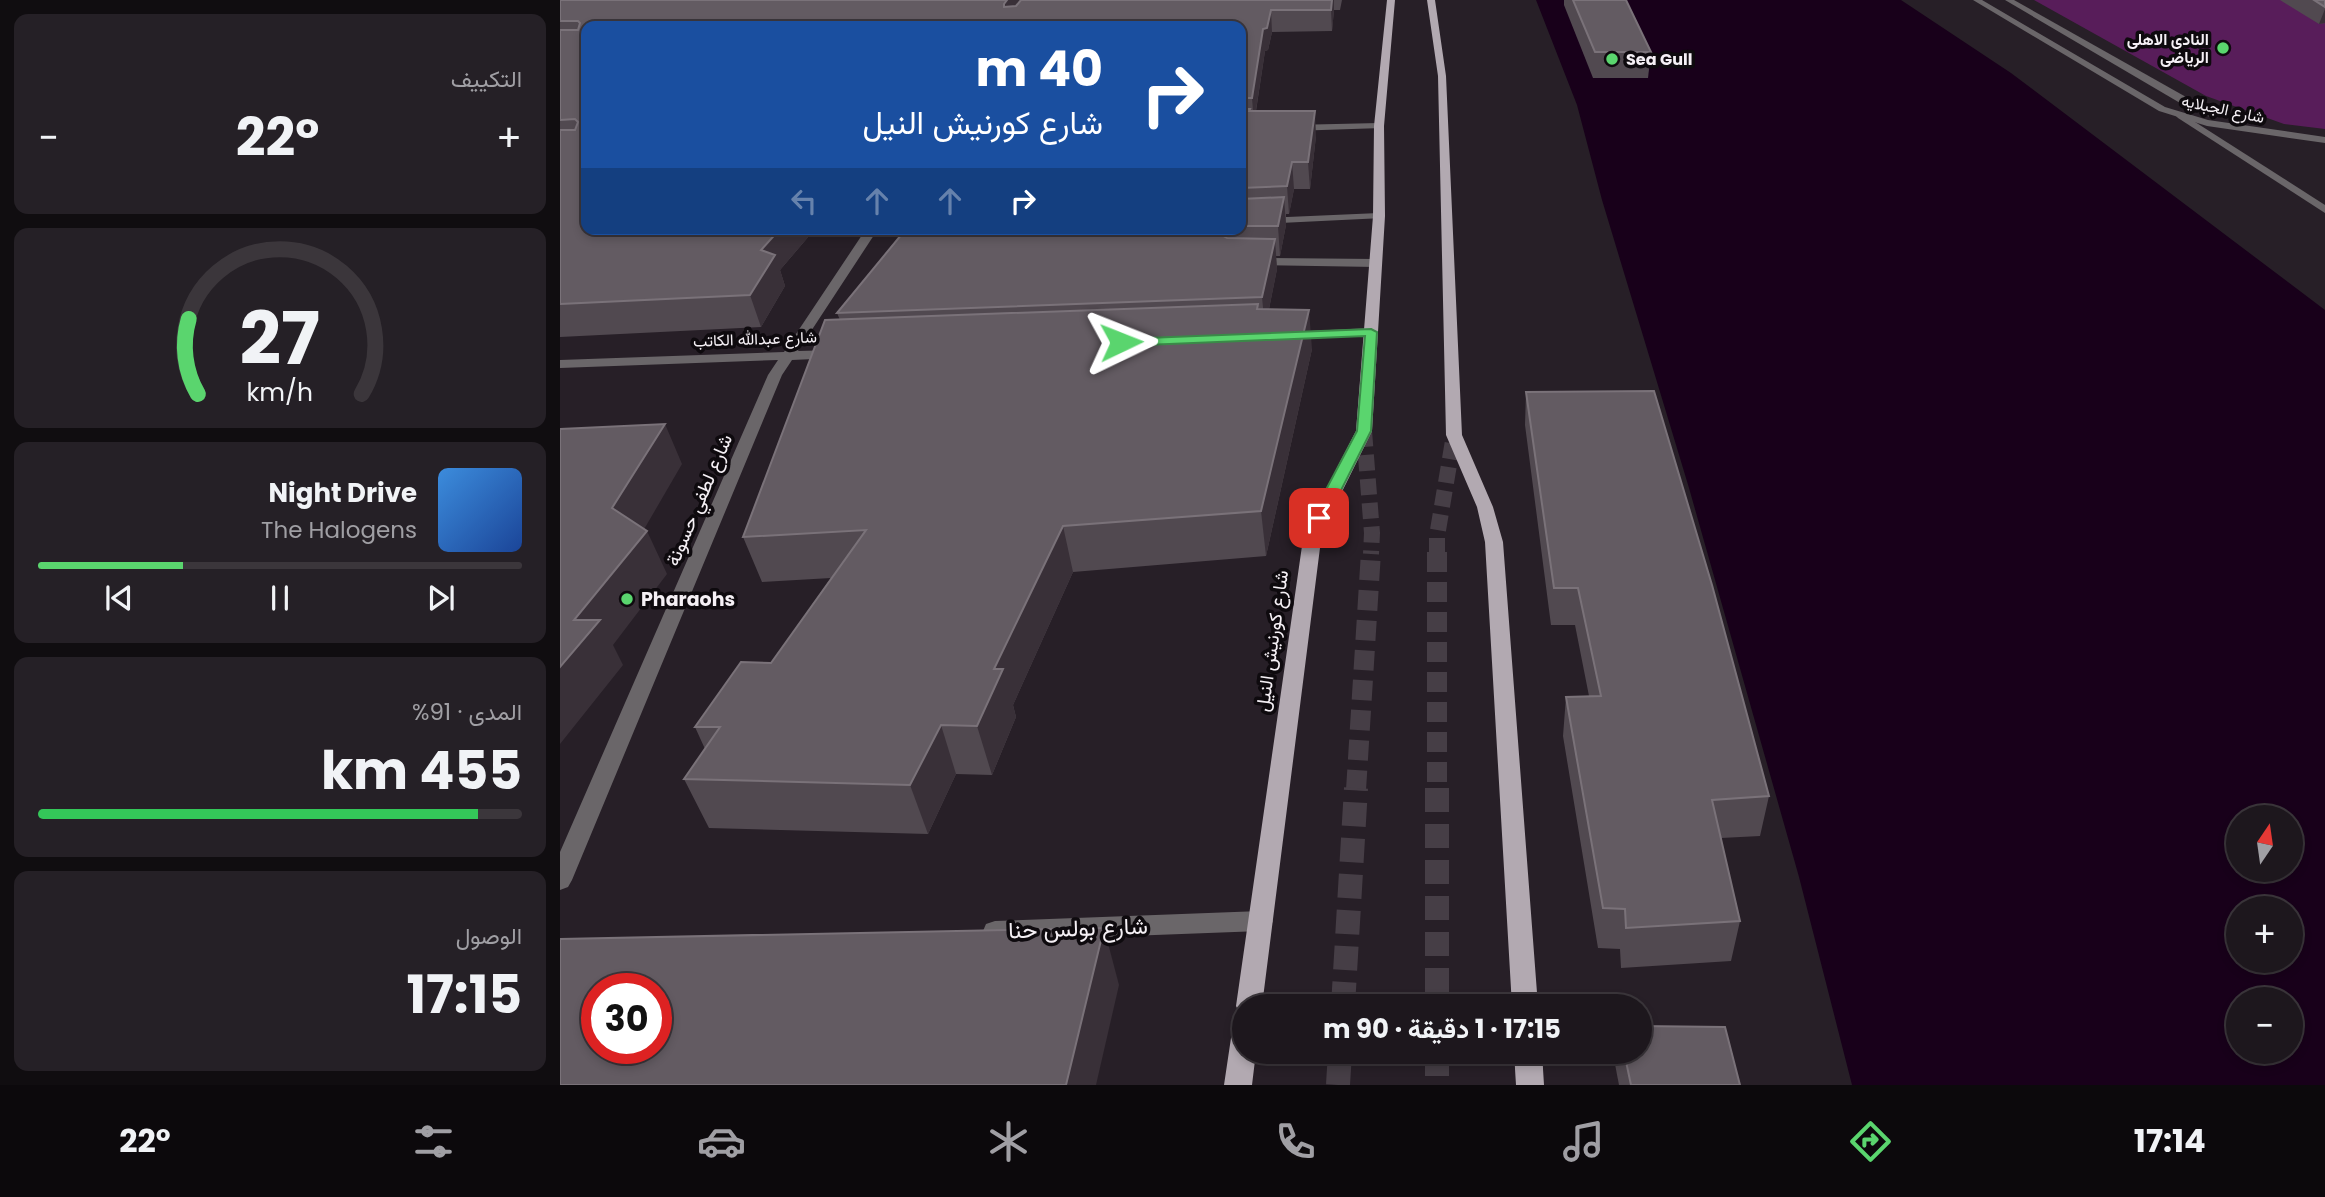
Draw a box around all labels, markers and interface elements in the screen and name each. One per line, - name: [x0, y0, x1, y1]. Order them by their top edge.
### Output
- place label: النادى الاهلى الرياضى: [2127, 28, 2209, 69]
- text: 40 m: [976, 35, 1103, 103]
- marker: النادى الاهلى الرياضى: [2215, 40, 2231, 56]
- place label: Sea Gull: [1626, 48, 1692, 71]
- icon: right: [1127, 49, 1218, 140]
- marker: Sea Gull: [1604, 51, 1620, 67]
- text: التكييف: [451, 63, 522, 95]
- street label: شارع الجبلايه: [2179, 89, 2267, 129]
- text: شارع كورنيش النيل: [862, 100, 1103, 145]
- text: 22°: [236, 101, 319, 174]
- text: −: [38, 111, 59, 164]
- text: +: [496, 111, 522, 164]
- icon: left: [785, 182, 823, 220]
- icon: ahead: [858, 182, 896, 220]
- icon: ahead: [931, 182, 969, 220]
- icon: right: [1004, 182, 1042, 220]
- text: 27: [240, 289, 320, 390]
- position arrow: [1084, 305, 1158, 379]
- street label: شارع عبدالله الكاتب: [693, 325, 817, 353]
- text: km/h: [247, 375, 313, 410]
- street label: شارع لطفي حسونة: [659, 430, 741, 571]
- text: Night Drive: [269, 475, 417, 511]
- pin: [1289, 488, 1349, 548]
- icon: arrive: [1300, 499, 1338, 537]
- text: The Halogens: [261, 514, 417, 546]
- street label: شارع كورنيش النيل: [1249, 568, 1295, 714]
- icon: previous: [100, 579, 138, 617]
- icon: pause: [261, 579, 299, 617]
- icon: next: [422, 579, 460, 617]
- place label: Pharaohs: [641, 586, 735, 613]
- marker: Pharaohs: [619, 591, 635, 607]
- text: المدى · 91%: [412, 696, 522, 728]
- text: 455 km: [321, 734, 522, 807]
- north arrow: [2226, 805, 2303, 882]
- map controls: [2226, 805, 2303, 1064]
- button: +: [2226, 896, 2303, 973]
- street label: شارع بولس حنا: [1008, 910, 1148, 946]
- text: الوصول: [456, 920, 522, 952]
- text: 17:15: [407, 958, 522, 1031]
- speed limit sign: 30: [581, 973, 672, 1064]
- button: −: [2226, 987, 2303, 1064]
- text: 17:15 · 1 دقيقة · 90 m: [1323, 1011, 1561, 1047]
- icon: filters: [409, 1117, 458, 1166]
- icon: car: [697, 1117, 746, 1166]
- icon: climate: [984, 1117, 1033, 1166]
- icon: phone: [1271, 1117, 1320, 1166]
- icon: music: [1559, 1117, 1608, 1166]
- icon: directions: [1846, 1117, 1895, 1166]
- text: 22°: [119, 1118, 171, 1163]
- text: 17:14: [2134, 1118, 2206, 1163]

